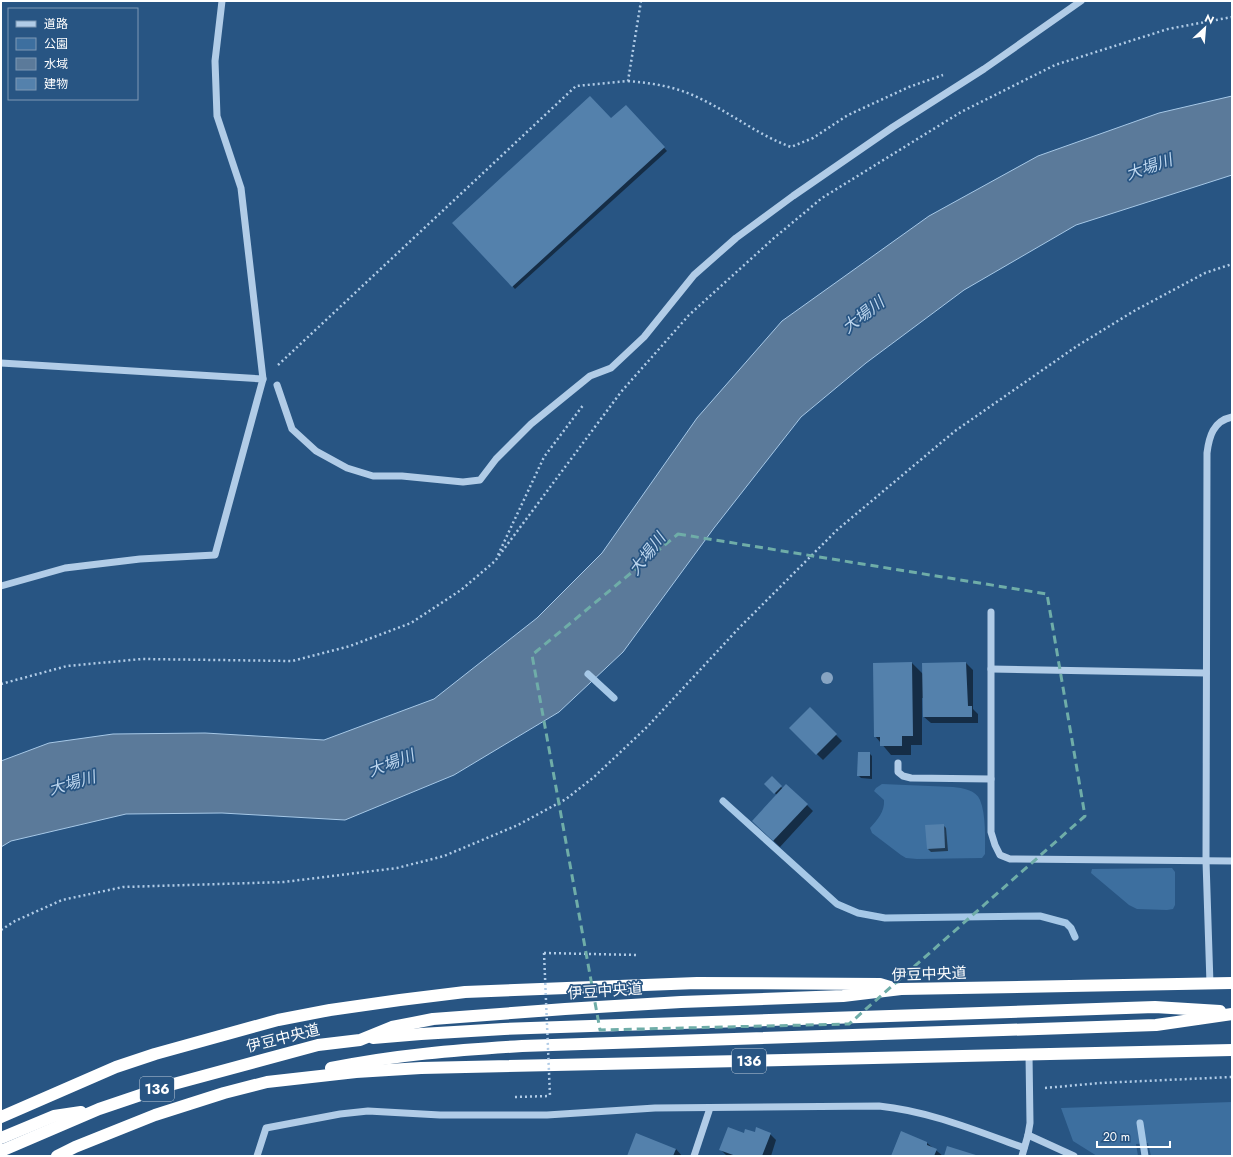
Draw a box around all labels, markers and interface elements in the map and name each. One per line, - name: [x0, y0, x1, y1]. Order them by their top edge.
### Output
- legend: [8, 8, 138, 100]
- north arrow: [1185, 8, 1225, 48]
- text: N: [1202, 10, 1217, 28]
- text: 道路: [44, 15, 68, 33]
- text: 公園: [44, 35, 68, 53]
- text: 水域: [44, 55, 68, 73]
- text: 建物: [44, 75, 68, 93]
- water label: 大場川: [1123, 148, 1177, 186]
- water label: 大場川: [837, 290, 891, 339]
- water label: 大場川: [623, 526, 672, 580]
- water label: 大場川: [364, 743, 419, 782]
- water label: 大場川: [46, 765, 100, 801]
- street label: 伊豆中央道: [891, 962, 967, 986]
- street label: 伊豆中央道: [567, 977, 643, 1005]
- street label: 伊豆中央道: [244, 1018, 322, 1058]
- road number: 136: [732, 1049, 766, 1073]
- road number: 136: [140, 1077, 174, 1101]
- scale bar: [1097, 1123, 1170, 1149]
- text: 20 m: [1103, 1128, 1130, 1146]

